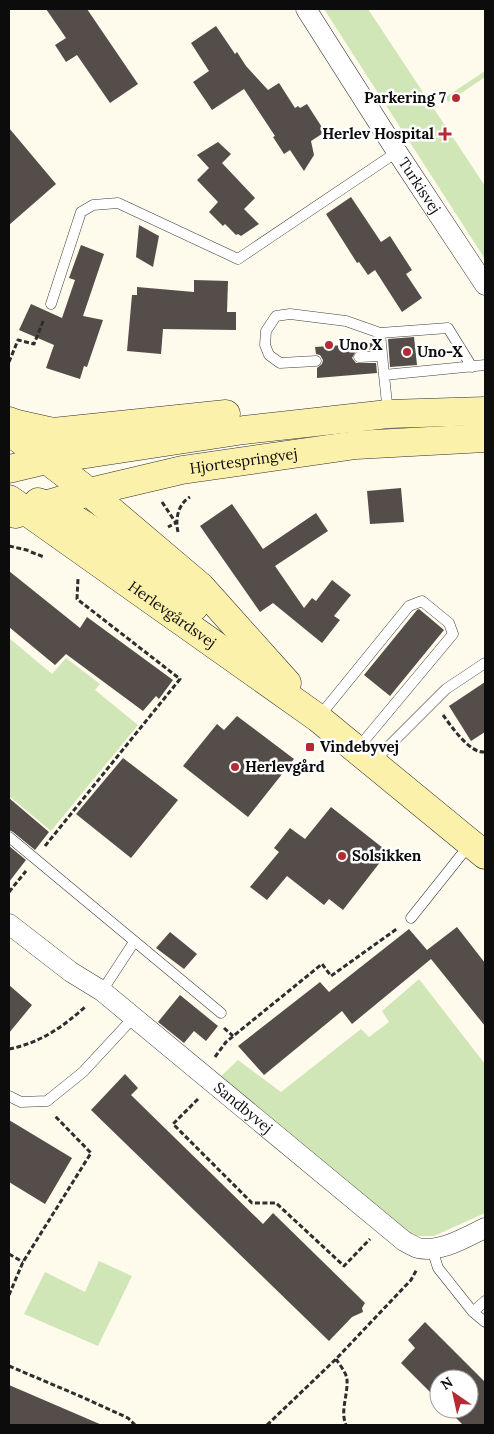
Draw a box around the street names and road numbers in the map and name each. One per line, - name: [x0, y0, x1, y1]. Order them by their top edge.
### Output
- street label: Turkisvej: [394, 154, 445, 217]
- street label: Hjortespringvej: [188, 444, 299, 478]
- street label: Herlevgårdsvej: [125, 577, 220, 652]
- street label: Sandbyvej: [210, 1078, 277, 1137]

